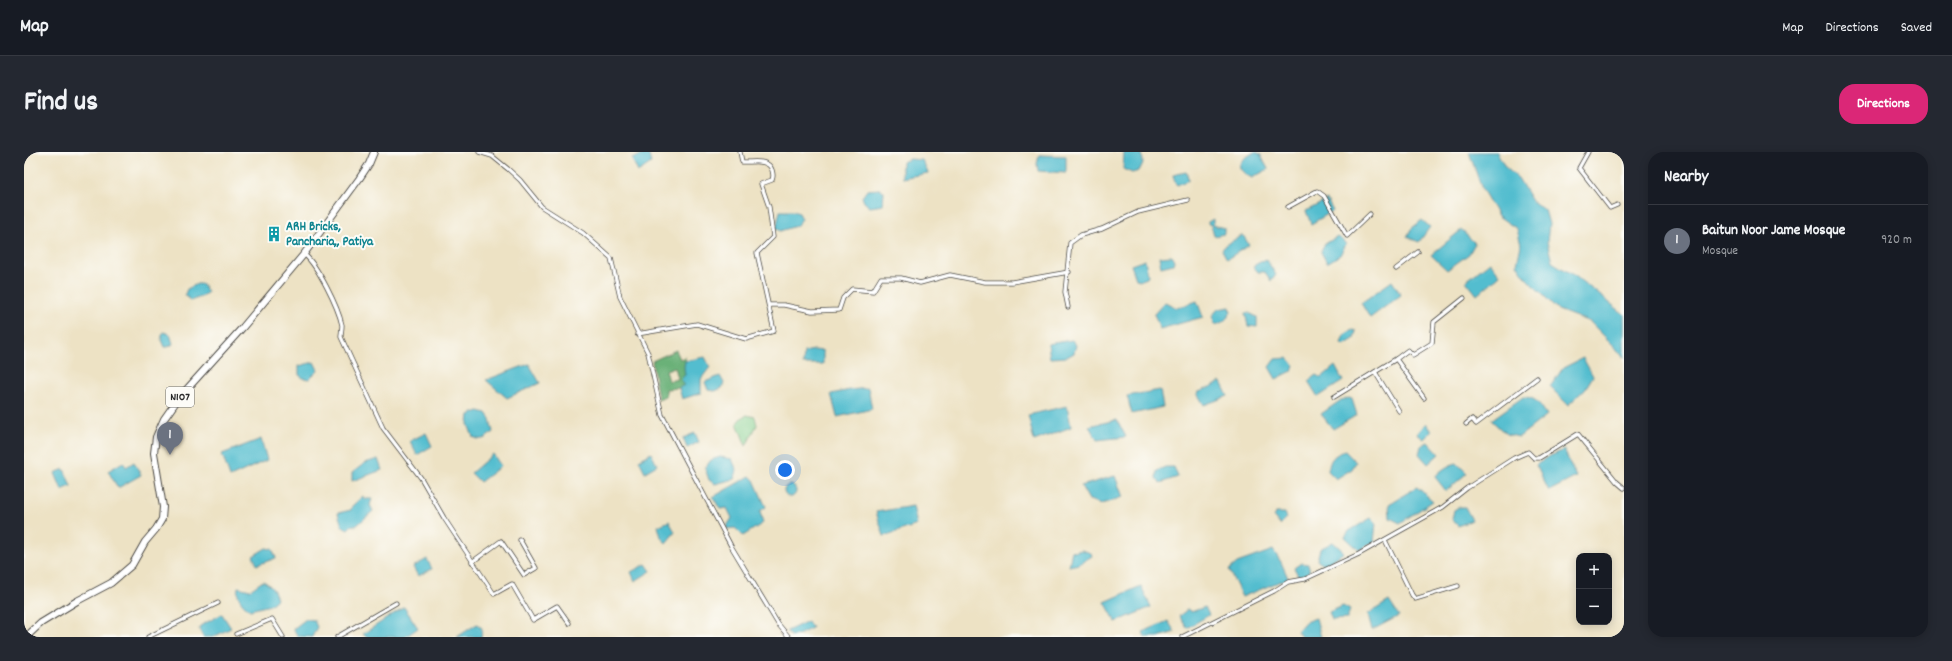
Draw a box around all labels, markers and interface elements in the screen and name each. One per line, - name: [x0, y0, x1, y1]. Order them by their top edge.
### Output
- text: Map: [20, 14, 49, 41]
- text: Map: [1782, 18, 1804, 38]
- text: Directions: [1826, 18, 1879, 38]
- text: Saved: [1901, 18, 1932, 38]
- text: Find us: [24, 84, 98, 124]
- button: Directions: [1839, 84, 1928, 124]
- text: Nearby: [1664, 166, 1708, 190]
- place label: ARH Bricks, Pancharia,, Patiya: [286, 218, 374, 252]
- text: Baitun Noor Jame Mosque: [1702, 220, 1845, 242]
- building icon: ARH Bricks, Pancharia,, Patiya: [265, 225, 283, 243]
- text: 1: [1676, 231, 1678, 250]
- text: 920 m: [1881, 231, 1912, 250]
- text: Mosque: [1702, 242, 1738, 261]
- road number: N107: [166, 387, 194, 407]
- pin: 1: [157, 422, 183, 455]
- your location: [775, 460, 795, 480]
- map controls: [1576, 553, 1612, 625]
- button: +: [1576, 553, 1612, 589]
- button: −: [1576, 589, 1612, 625]

